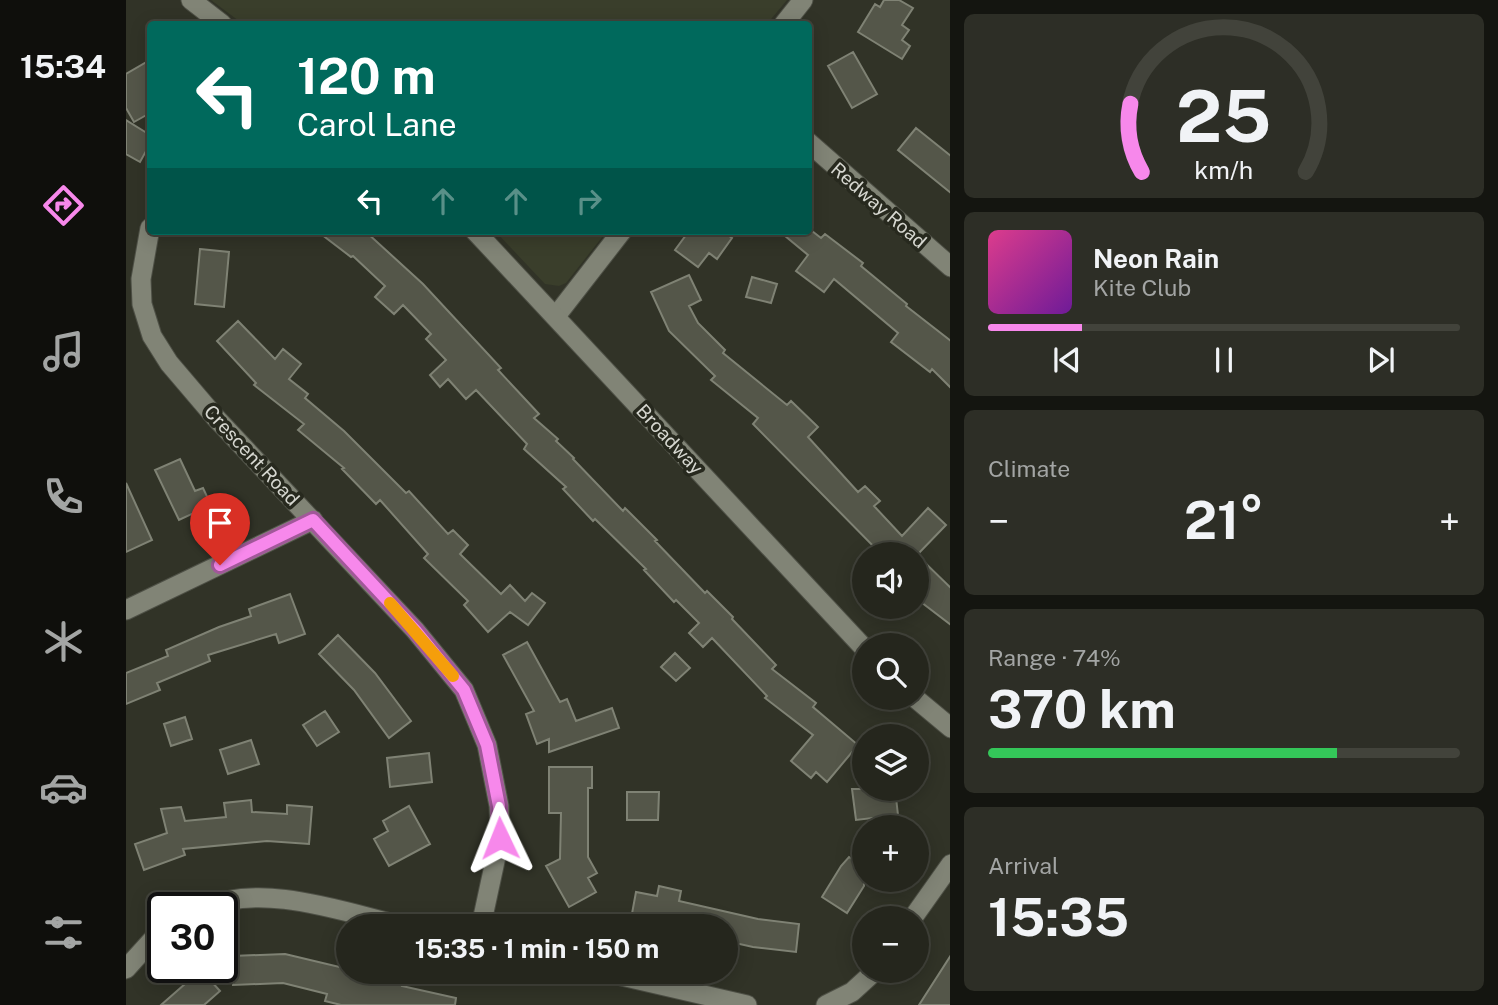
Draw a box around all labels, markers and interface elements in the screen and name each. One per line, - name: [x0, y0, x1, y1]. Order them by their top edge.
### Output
- text: 120 m: [297, 47, 436, 105]
- text: 15:34: [20, 48, 106, 85]
- icon: left: [182, 49, 273, 140]
- text: 25: [1176, 73, 1272, 158]
- text: Carol Lane: [297, 106, 457, 143]
- text: km/h: [1195, 155, 1253, 185]
- street label: Redway Road: [827, 158, 931, 252]
- icon: directions: [39, 181, 88, 230]
- icon: left: [351, 182, 389, 220]
- icon: ahead: [424, 182, 462, 220]
- icon: ahead: [497, 182, 535, 220]
- icon: right: [570, 182, 608, 220]
- text: Neon Rain: [1093, 243, 1219, 274]
- text: Kite Club: [1093, 274, 1191, 301]
- icon: music: [39, 327, 88, 376]
- icon: previous: [1048, 341, 1086, 379]
- icon: pause: [1205, 341, 1243, 379]
- icon: next: [1362, 341, 1400, 379]
- street label: Crescent Road: [200, 400, 304, 510]
- street label: Broadway: [632, 400, 708, 478]
- text: Climate: [988, 455, 1070, 482]
- icon: phone: [39, 472, 88, 521]
- text: 21°: [1184, 490, 1264, 551]
- pin: [190, 493, 250, 565]
- text: −: [988, 499, 1009, 544]
- text: +: [1439, 499, 1460, 544]
- icon: arrive: [201, 504, 239, 542]
- map controls: [852, 542, 929, 983]
- button: sound: [852, 542, 929, 619]
- icon: climate: [39, 617, 88, 666]
- button: search: [852, 633, 929, 710]
- text: Range · 74%: [988, 644, 1121, 671]
- text: 370 km: [988, 679, 1176, 740]
- button: layers: [852, 724, 929, 801]
- icon: car: [39, 763, 88, 812]
- position arrow: [463, 801, 537, 875]
- button: +: [852, 815, 929, 892]
- text: Arrival: [988, 852, 1059, 879]
- text: 15:35: [988, 887, 1129, 948]
- speed limit sign: 30: [147, 892, 238, 983]
- button: −: [852, 906, 929, 983]
- icon: filters: [39, 908, 88, 957]
- text: 15:35 · 1 min · 150 m: [415, 933, 659, 964]

